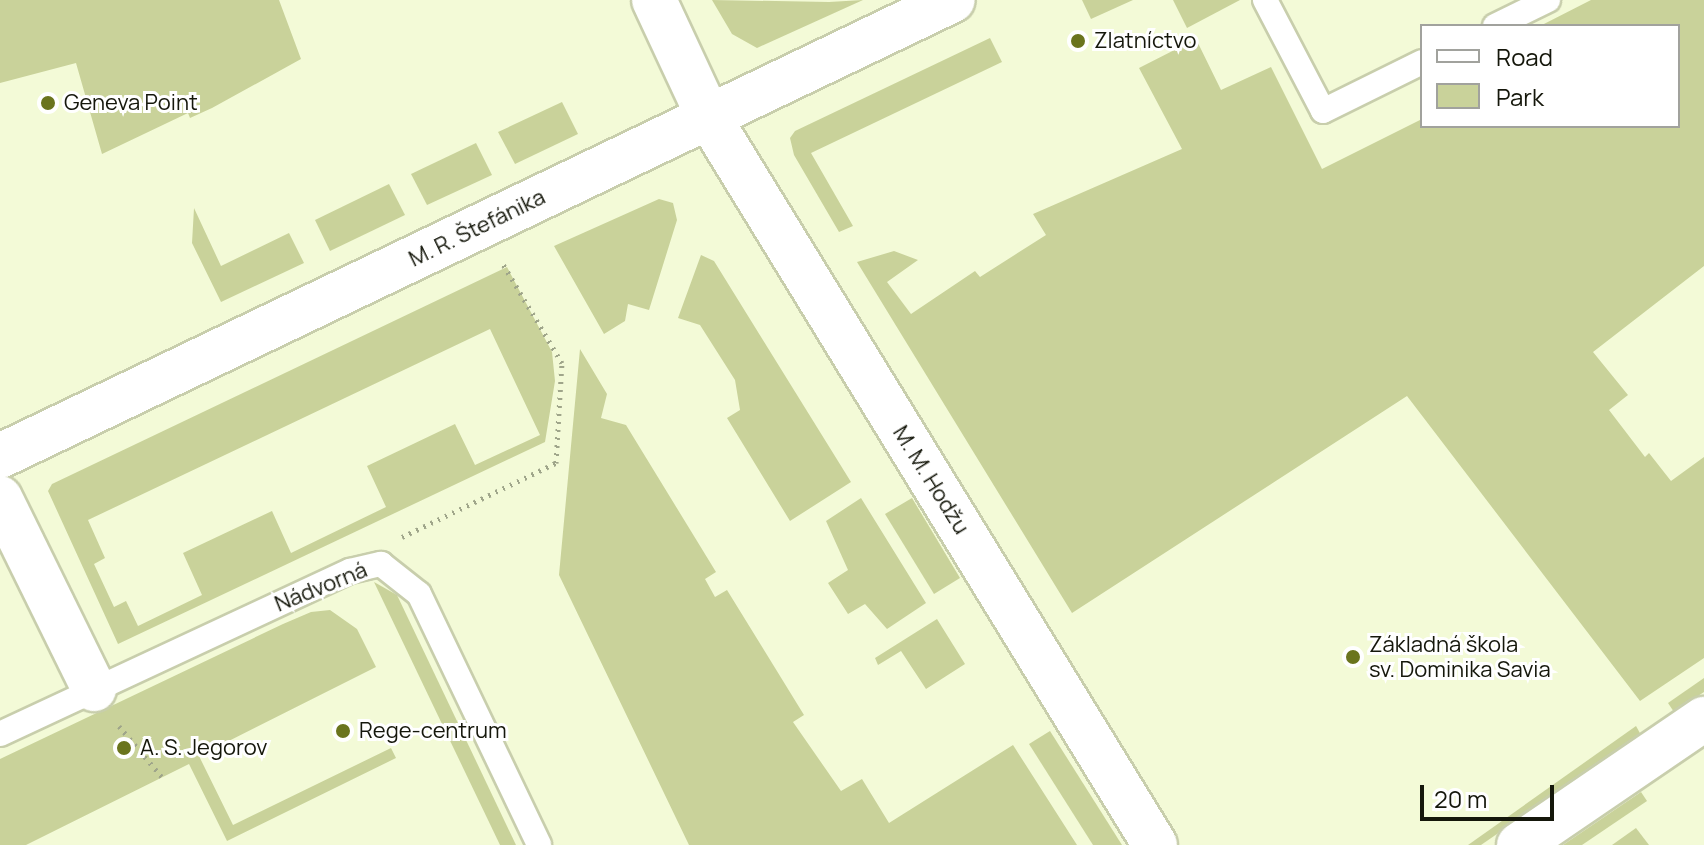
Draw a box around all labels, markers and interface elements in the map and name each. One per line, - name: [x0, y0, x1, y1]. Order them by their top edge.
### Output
- legend: [1420, 24, 1680, 128]
- place label: Zlatníctvo: [1094, 28, 1197, 54]
- marker: Zlatníctvo: [1069, 32, 1087, 50]
- text: Road: [1496, 40, 1553, 73]
- text: Park: [1496, 80, 1544, 113]
- place label: Geneva Point: [64, 90, 198, 116]
- marker: Geneva Point: [39, 94, 57, 112]
- street label: M. R. Štefánika: [405, 184, 549, 272]
- street label: M. M. Hodžu: [887, 421, 975, 539]
- street label: Nádvorná: [271, 557, 371, 617]
- place label: Základná škola sv. Dominika Savia: [1369, 631, 1551, 682]
- marker: Základná škola sv. Dominika Savia: [1344, 648, 1362, 666]
- place label: Rege-centrum: [359, 718, 507, 744]
- marker: Rege-centrum: [334, 722, 352, 740]
- place label: A. S. Jegorov: [140, 735, 267, 761]
- marker: A. S. Jegorov: [115, 739, 133, 757]
- scale bar: [1424, 769, 1558, 819]
- text: 20 m: [1434, 782, 1487, 815]

